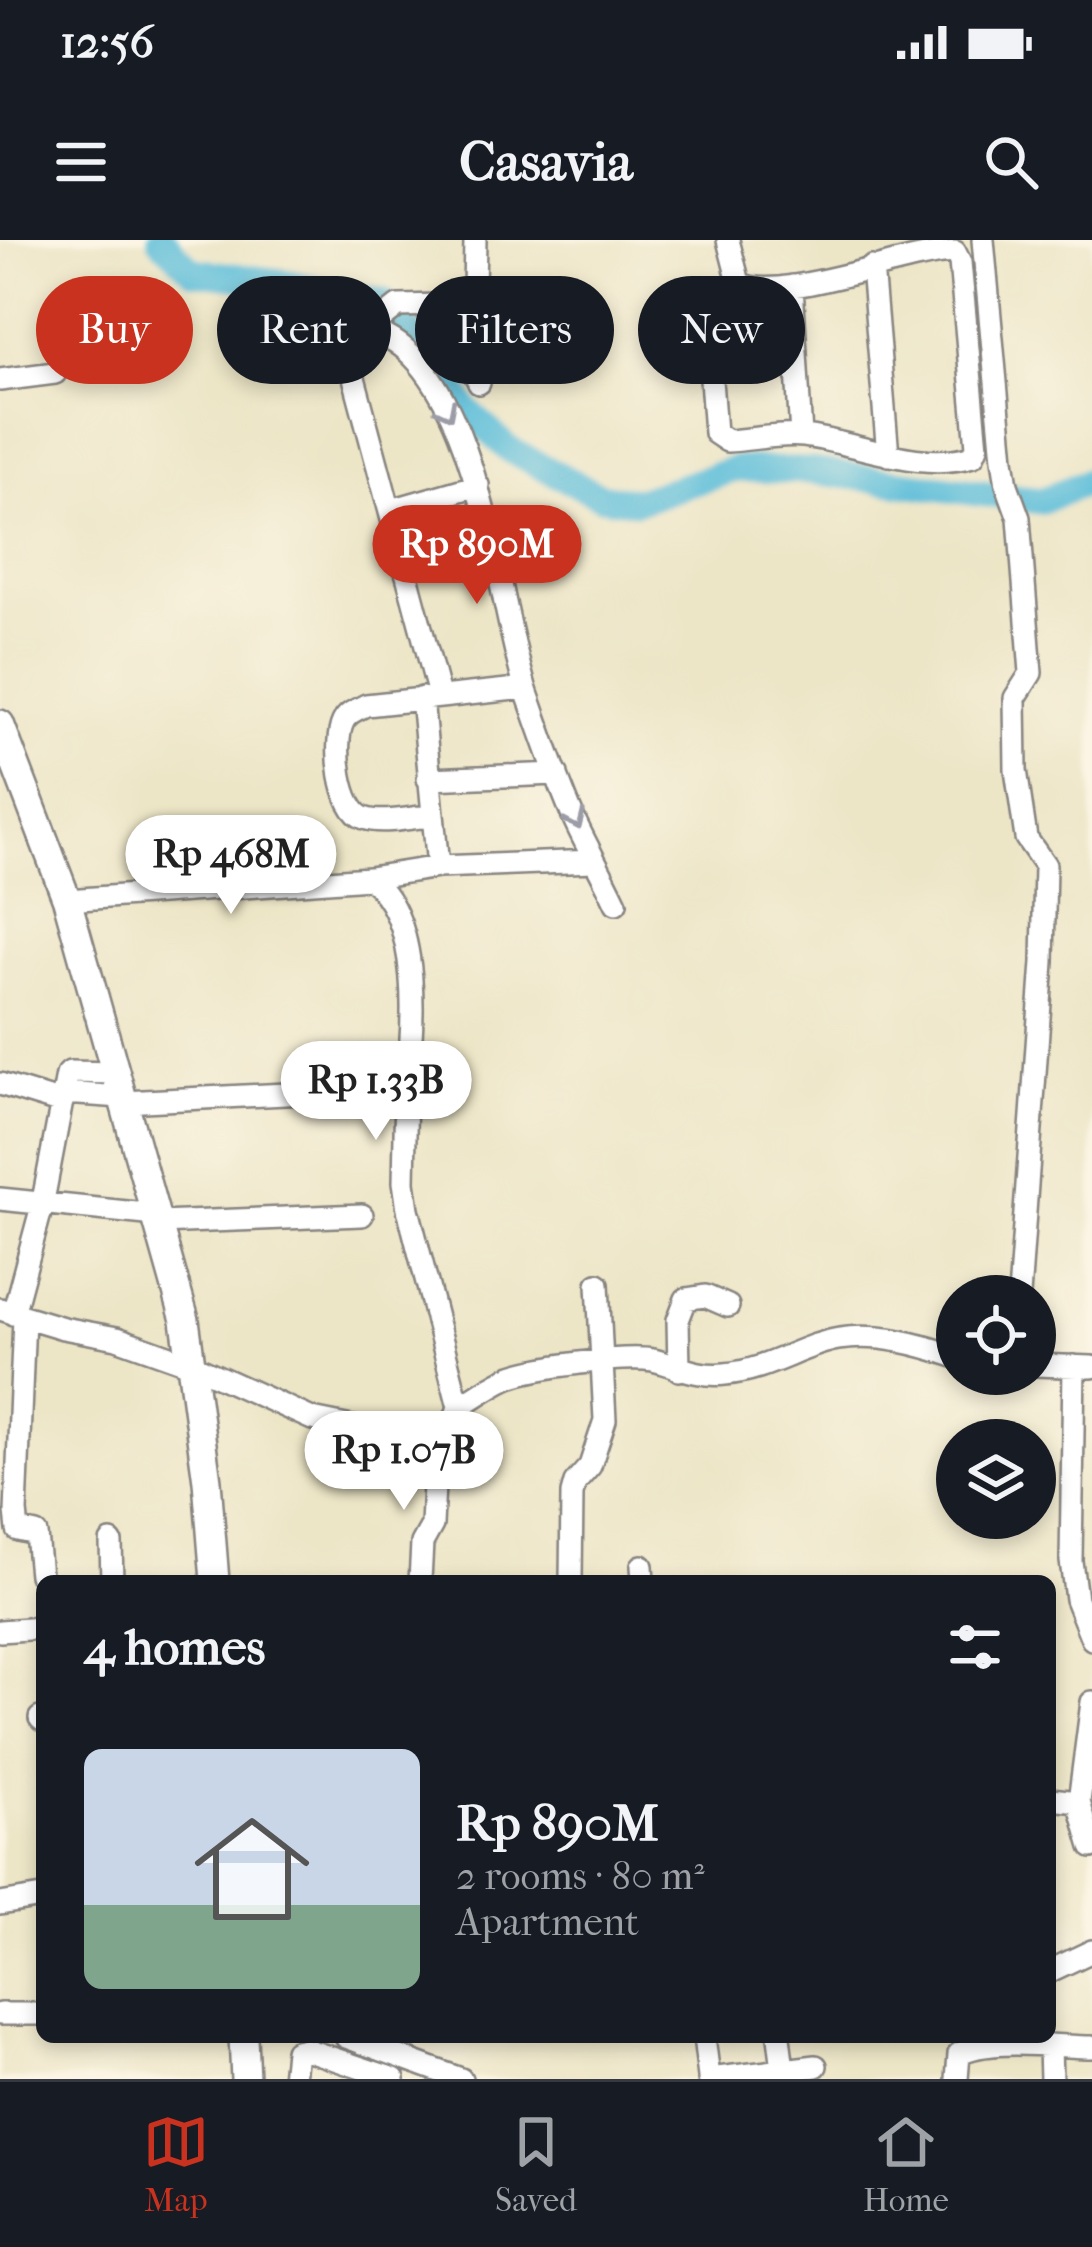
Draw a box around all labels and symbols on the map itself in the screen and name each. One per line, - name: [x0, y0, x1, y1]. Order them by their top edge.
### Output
- one-way arrow: [433, 398, 456, 420]
- pin: Rp 890M: [366, 505, 588, 607]
- one-way arrow: [562, 809, 586, 831]
- pin: Rp 468M: [120, 815, 342, 917]
- pin: Rp 1.33B: [252, 1041, 500, 1143]
- pin: Rp 1.07B: [280, 1411, 528, 1513]

